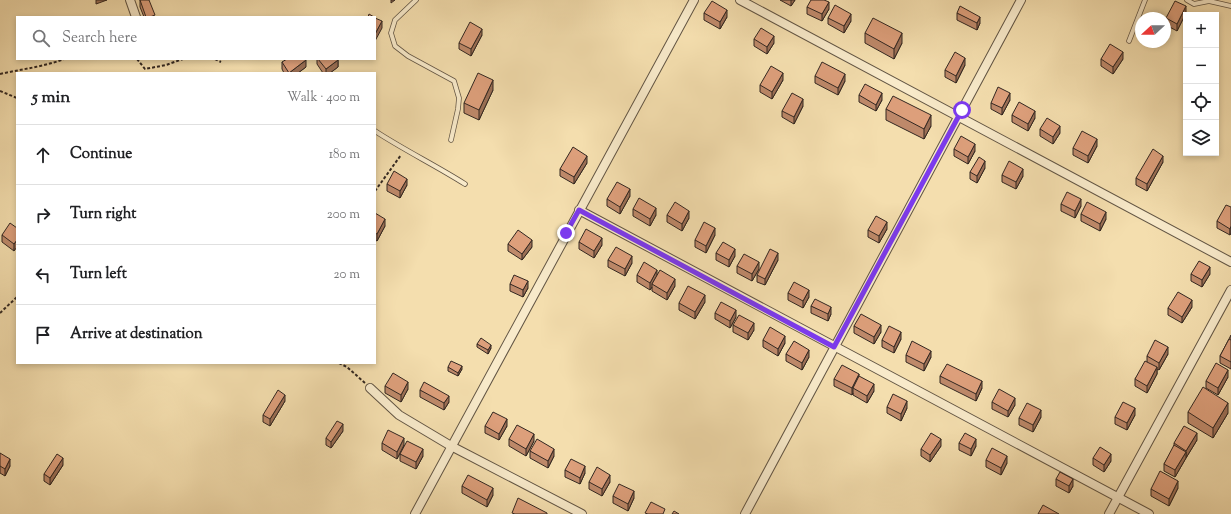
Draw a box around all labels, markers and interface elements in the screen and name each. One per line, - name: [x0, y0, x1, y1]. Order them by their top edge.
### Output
- north arrow: [1135, 12, 1171, 48]
- map controls: [1183, 12, 1219, 156]
- button: +: [1183, 12, 1219, 48]
- search box: [16, 16, 376, 60]
- icon: search: [30, 27, 52, 49]
- text: Search here: [62, 28, 137, 49]
- button: −: [1183, 48, 1219, 84]
- button: locate: [1183, 84, 1219, 120]
- text: 5 min: [32, 86, 70, 110]
- text: Walk · 400 m: [287, 89, 360, 107]
- route start: [953, 101, 971, 119]
- button: layers: [1183, 120, 1219, 156]
- icon: ahead: [32, 144, 54, 166]
- text: Continue: [70, 144, 132, 165]
- text: 180 m: [329, 146, 360, 164]
- icon: right: [32, 204, 54, 226]
- text: Turn right: [70, 204, 136, 225]
- text: 200 m: [327, 206, 360, 224]
- route end: [557, 224, 575, 242]
- icon: left: [32, 264, 54, 286]
- text: Turn left: [70, 264, 127, 285]
- text: 20 m: [334, 266, 360, 284]
- icon: arrive: [32, 324, 54, 346]
- text: Arrive at destination: [70, 324, 203, 345]

